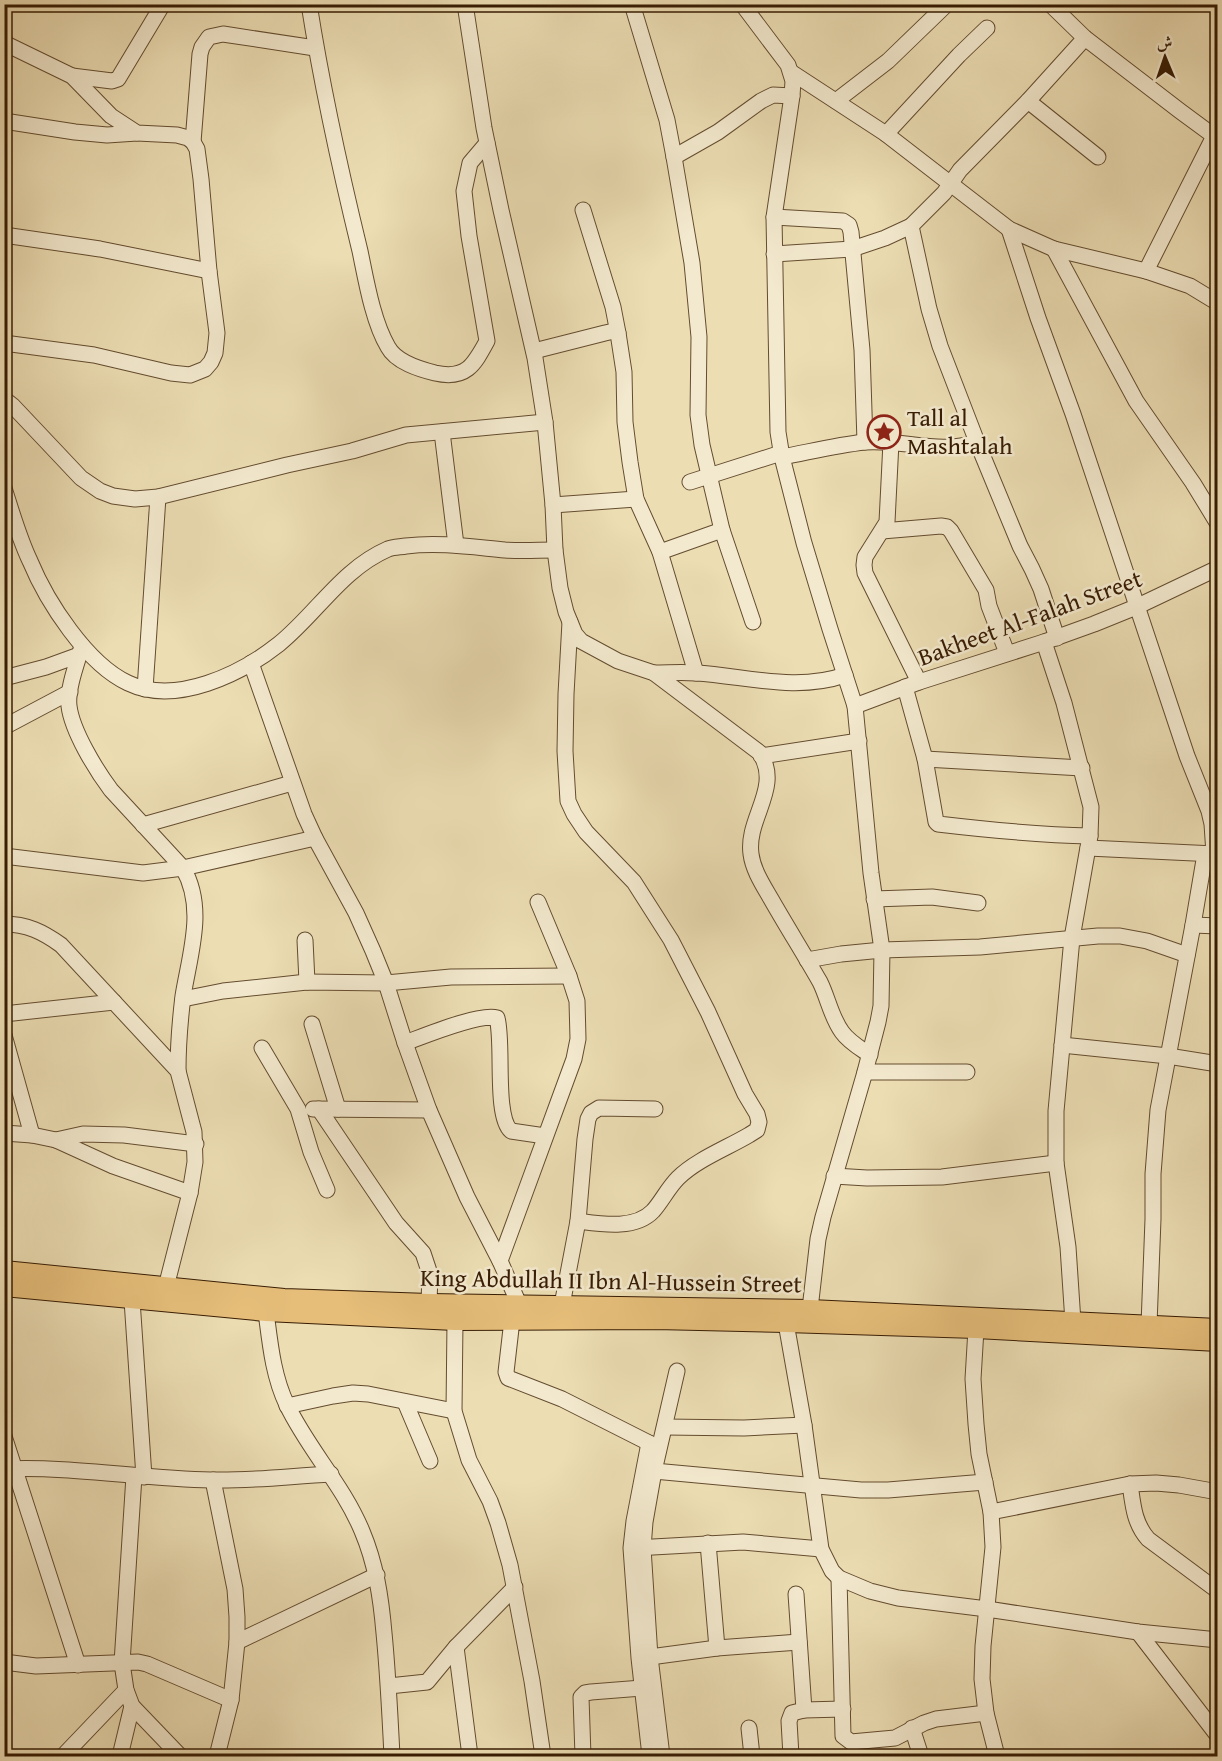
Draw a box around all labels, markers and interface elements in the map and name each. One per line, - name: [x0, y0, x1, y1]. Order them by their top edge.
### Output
- north arrow: [1135, 27, 1195, 87]
- text: ش: [1156, 30, 1173, 54]
- place label: Tall al Mashtalah: [907, 400, 1013, 463]
- place icon: Tall al Mashtalah: [866, 414, 902, 450]
- street label: Bakheet Al-Falah Street: [913, 561, 1147, 674]
- street label: King Abdullah II Ibn Al-Hussein Street: [420, 1260, 803, 1301]

